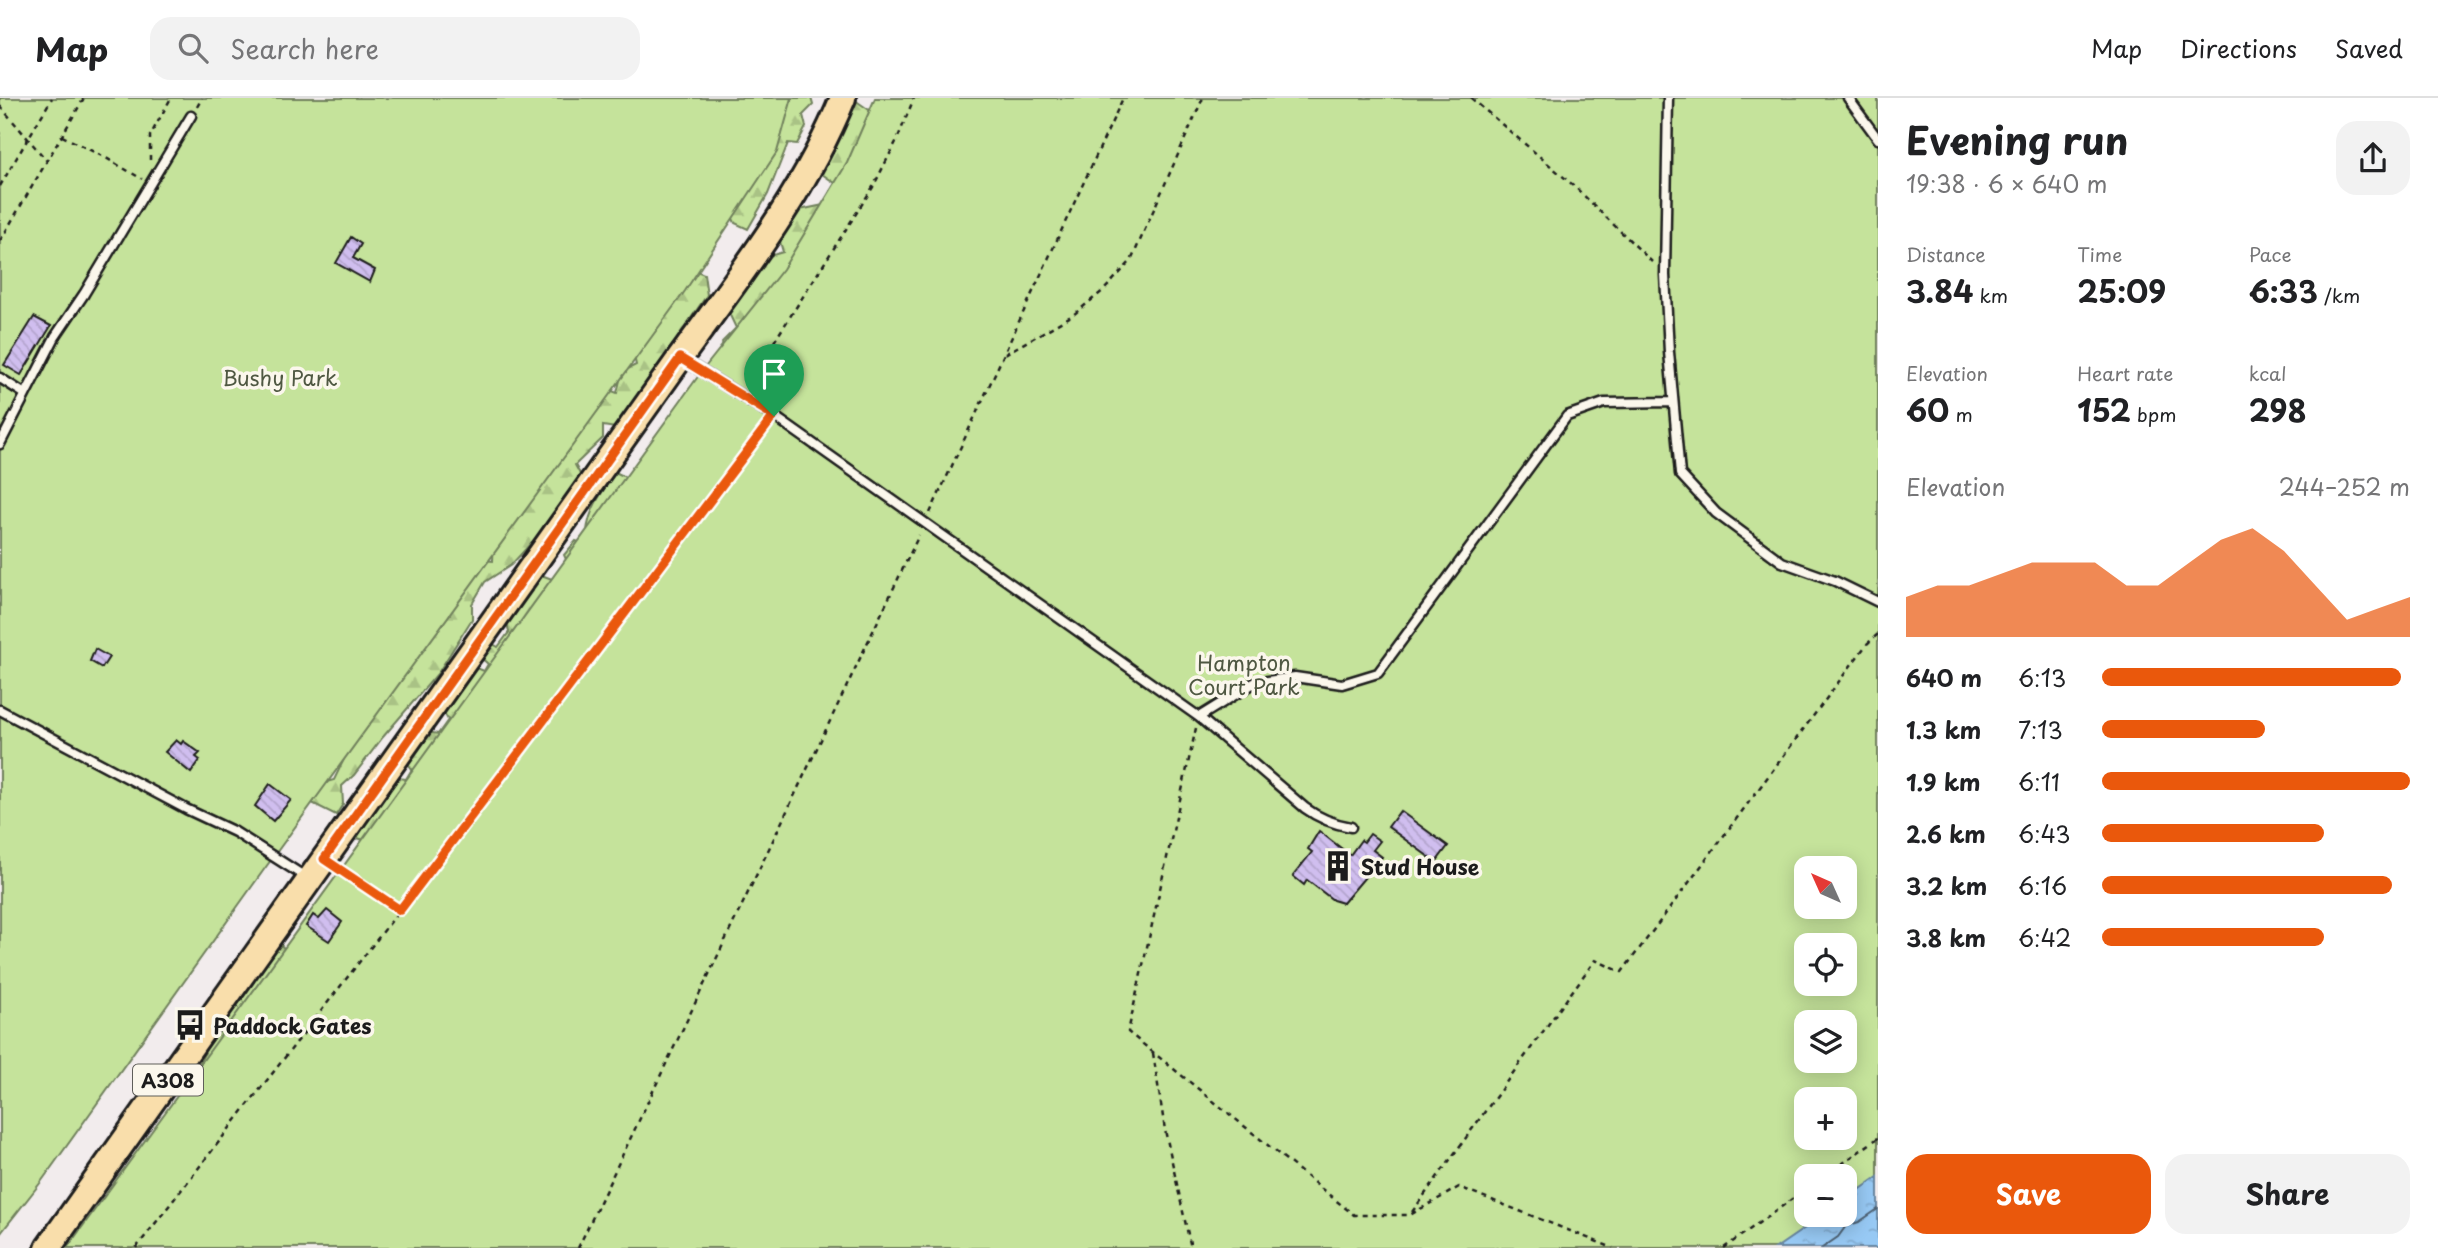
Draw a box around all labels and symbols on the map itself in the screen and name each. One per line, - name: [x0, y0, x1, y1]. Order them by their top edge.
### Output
- pin: [744, 344, 804, 416]
- park label: Bushy Park: [222, 361, 338, 393]
- park label: Hampton Court Park: [1188, 646, 1300, 702]
- building icon: Stud House: [1321, 849, 1355, 883]
- place label: Stud House: [1361, 850, 1479, 882]
- north arrow: [1794, 856, 1857, 919]
- bus stop icon: Paddock Gates: [173, 1008, 207, 1042]
- place label: Paddock Gates: [213, 1009, 372, 1041]
- road number: A308: [133, 1064, 203, 1096]

